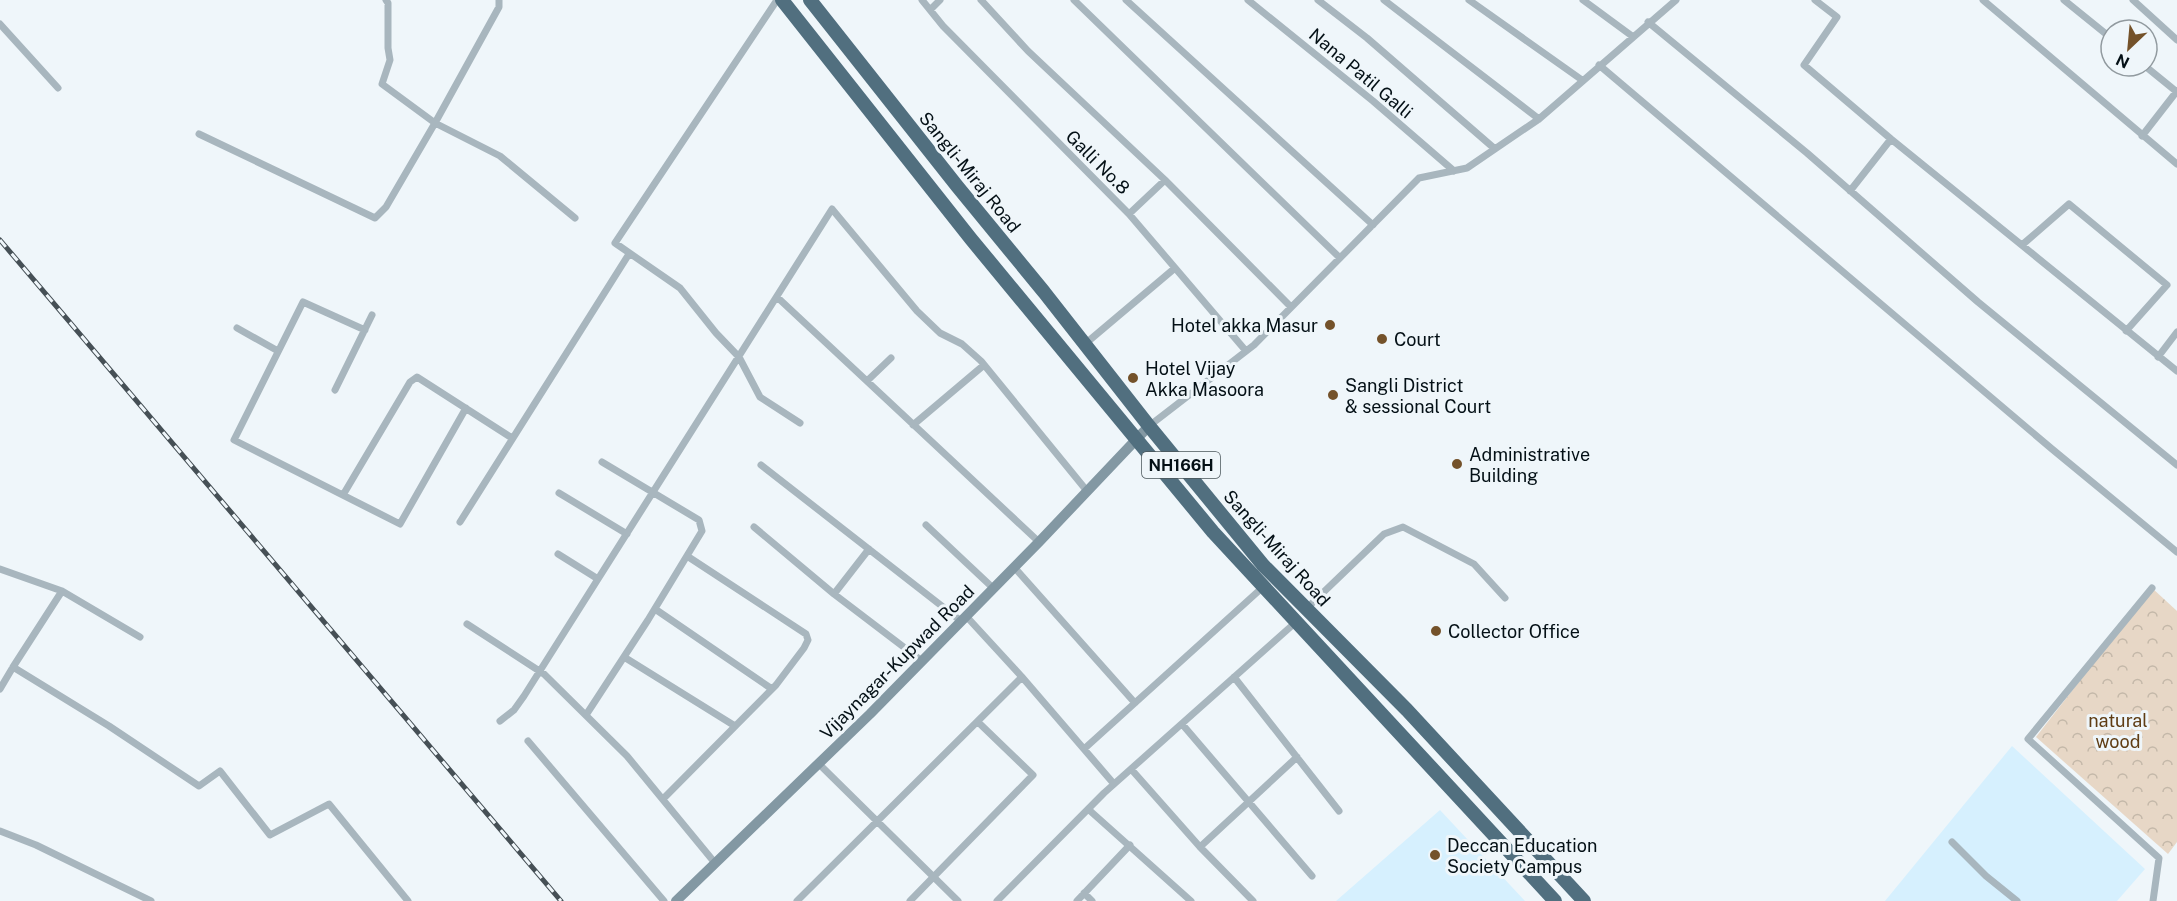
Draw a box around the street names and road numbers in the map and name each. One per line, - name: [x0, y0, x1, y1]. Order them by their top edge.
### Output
- street label: Nana Patil Galli: [1305, 24, 1417, 122]
- street label: Sangli-Miraj Road: [915, 107, 1025, 237]
- street label: Galli No.8: [1062, 126, 1134, 198]
- road number: NH166H: [1142, 452, 1220, 478]
- street label: Sangli-Miraj Road: [1219, 486, 1335, 610]
- street label: Vijaynagar-Kupwad Road: [816, 581, 978, 743]

